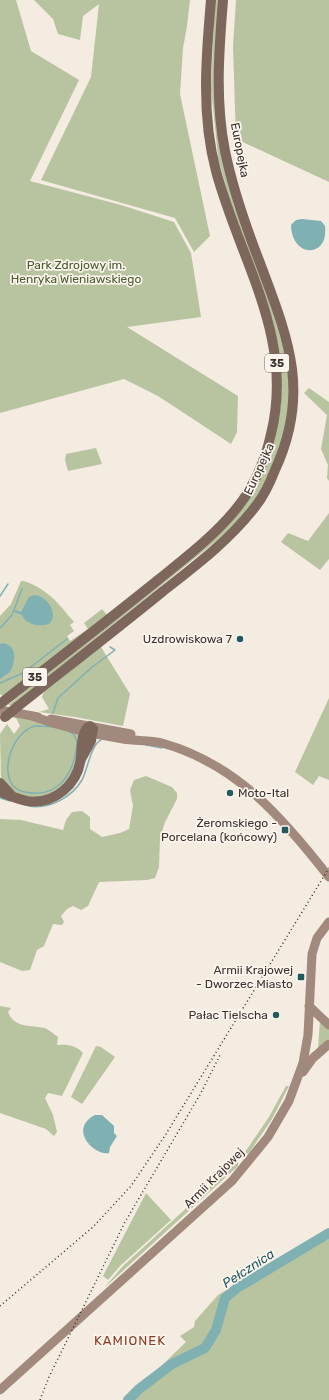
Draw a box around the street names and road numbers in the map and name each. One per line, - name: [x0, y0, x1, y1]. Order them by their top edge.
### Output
- street label: Europejka: [228, 121, 252, 179]
- road number: 35: [265, 354, 289, 372]
- street label: Europejka: [241, 441, 277, 497]
- road number: 35: [23, 668, 47, 686]
- street label: Armii Krajowej: [181, 1145, 247, 1211]

